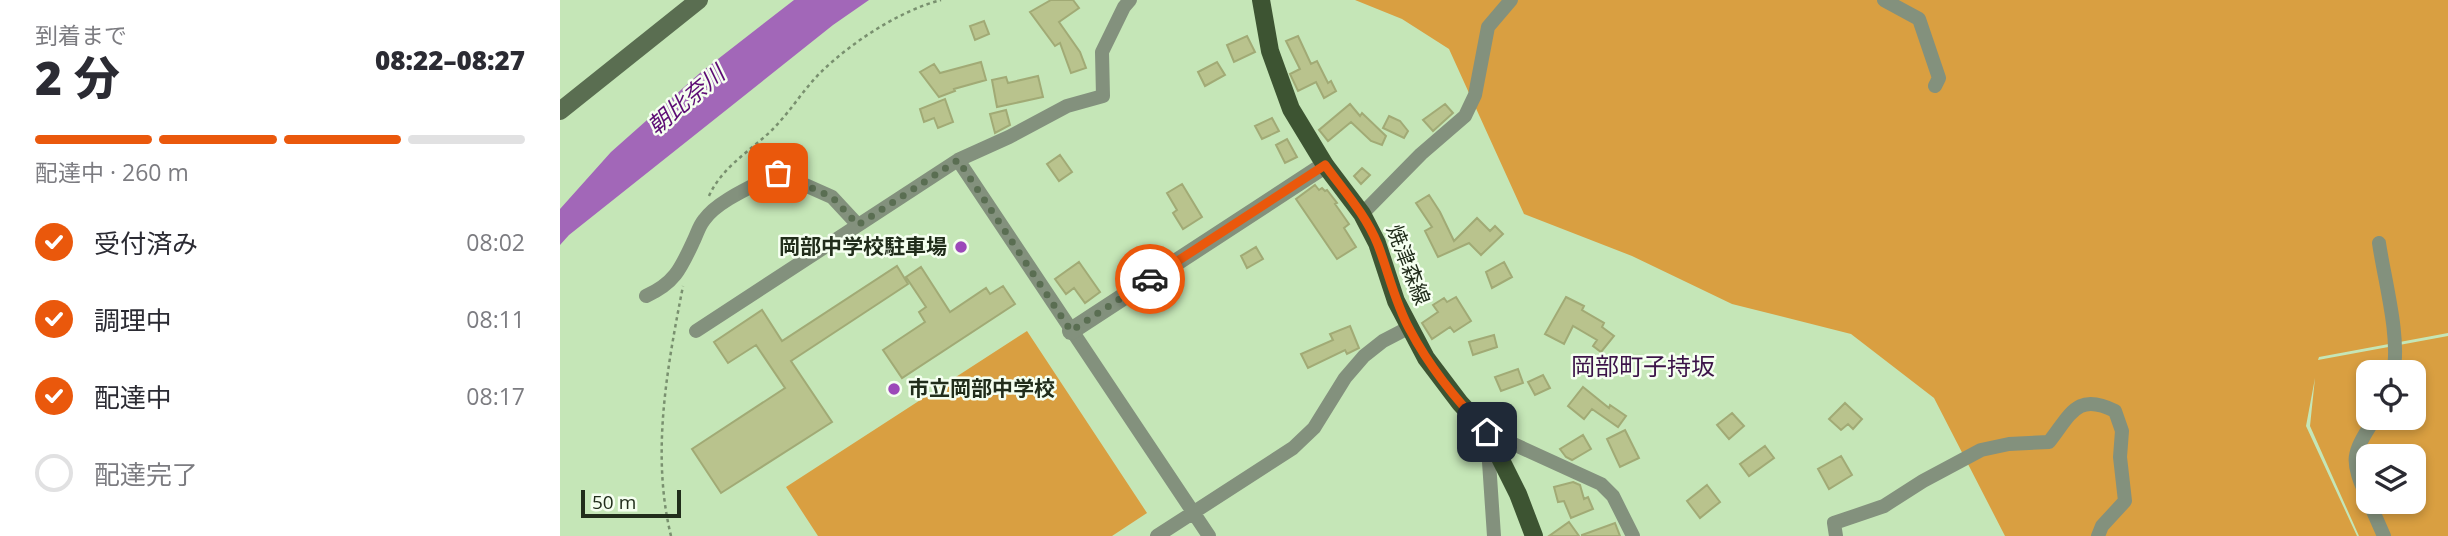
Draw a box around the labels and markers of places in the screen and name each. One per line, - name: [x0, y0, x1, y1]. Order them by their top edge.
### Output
- pin: [748, 143, 808, 203]
- place label: 岡部中学校駐車場: [779, 232, 947, 260]
- marker: 岡部中学校駐車場: [953, 239, 969, 255]
- place label: 市立岡部中学校: [908, 374, 1055, 402]
- marker: 市立岡部中学校: [886, 381, 902, 397]
- pin: [1457, 402, 1517, 462]

